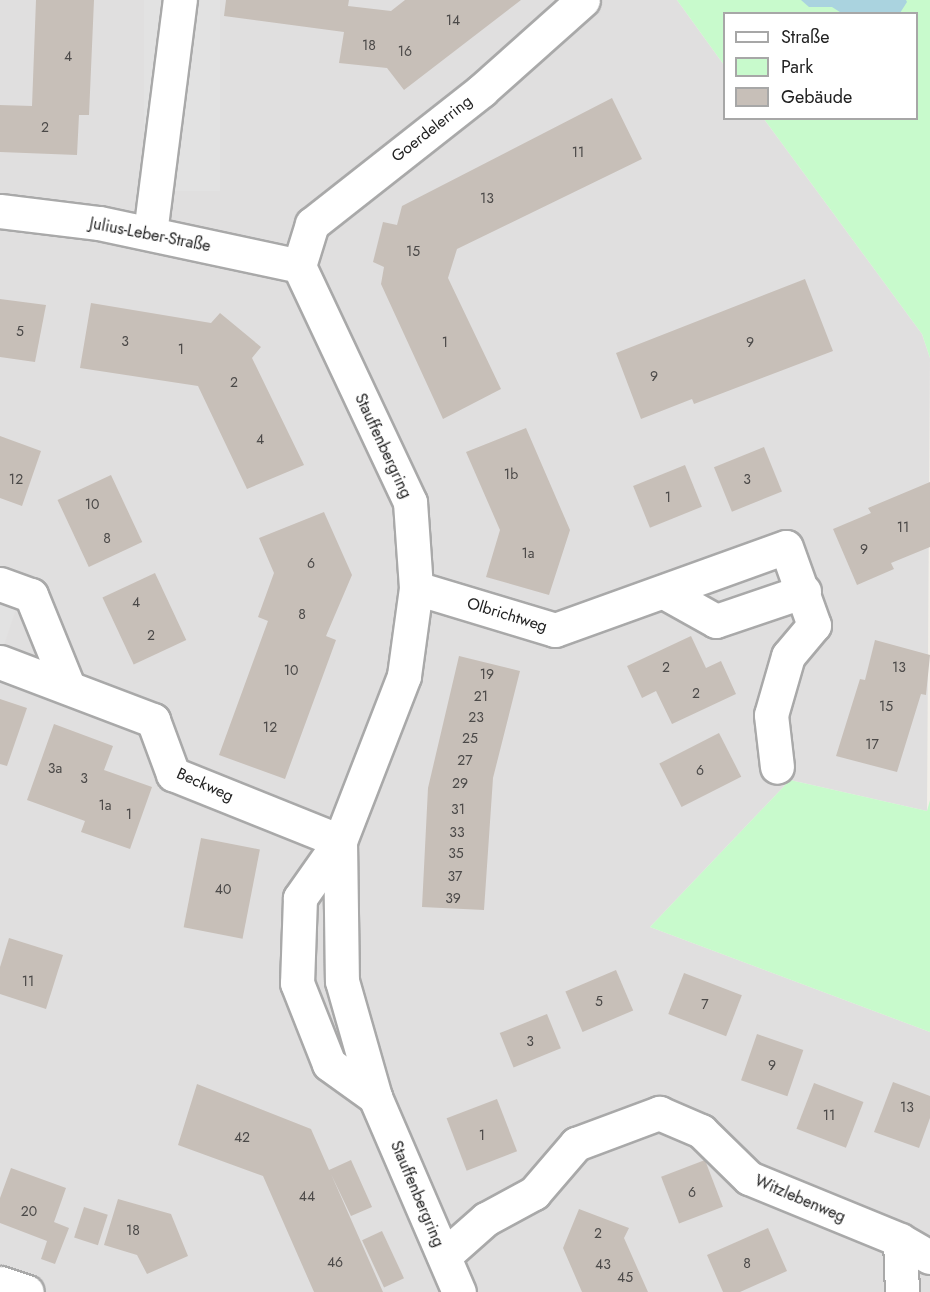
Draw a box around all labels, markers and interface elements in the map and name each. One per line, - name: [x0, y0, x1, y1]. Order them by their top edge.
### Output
- house number: 14: [446, 12, 460, 28]
- legend: [723, 12, 918, 120]
- text: Straße: [781, 24, 829, 50]
- house number: 18: [362, 37, 376, 53]
- house number: 16: [398, 43, 412, 59]
- house number: 4: [64, 48, 72, 64]
- text: Park: [781, 54, 813, 80]
- text: Gebäude: [781, 84, 852, 110]
- street label: Goerdelerring: [388, 92, 476, 166]
- house number: 2: [41, 119, 49, 135]
- house number: 11: [572, 144, 584, 160]
- house number: 13: [480, 190, 494, 206]
- street label: Julius-Leber-Straße: [88, 214, 212, 256]
- house number: 15: [406, 243, 420, 259]
- house number: 5: [16, 323, 24, 339]
- house number: 3: [121, 333, 129, 349]
- house number: 1: [442, 334, 448, 350]
- house number: 9: [746, 334, 754, 350]
- house number: 1: [178, 341, 184, 357]
- house number: 9: [650, 368, 658, 384]
- house number: 2: [230, 374, 238, 390]
- street label: Stauffenbergring: [350, 391, 416, 501]
- house number: 4: [256, 431, 264, 447]
- house number: 1b: [504, 466, 518, 482]
- house number: 12: [9, 471, 23, 487]
- house number: 3: [743, 471, 751, 487]
- house number: 1: [665, 489, 671, 505]
- house number: 10: [85, 496, 99, 512]
- house number: 11: [897, 519, 909, 535]
- house number: 8: [103, 530, 111, 546]
- house number: 9: [860, 541, 868, 557]
- house number: 1a: [521, 545, 535, 561]
- house number: 6: [307, 555, 315, 571]
- house number: 4: [132, 594, 140, 610]
- street label: Olbrichtweg: [465, 594, 549, 636]
- house number: 8: [298, 606, 306, 622]
- house number: 2: [147, 627, 155, 643]
- house number: 2: [662, 659, 670, 675]
- house number: 13: [892, 659, 906, 675]
- house number: 10: [284, 662, 298, 678]
- house number: 19: [480, 666, 494, 682]
- house number: 2: [692, 685, 700, 701]
- house number: 21: [474, 688, 488, 704]
- house number: 15: [879, 698, 893, 714]
- house number: 23: [468, 709, 484, 725]
- house number: 12: [263, 719, 277, 735]
- house number: 25: [462, 730, 478, 746]
- house number: 17: [865, 736, 879, 752]
- house number: 27: [457, 752, 473, 768]
- house number: 3a: [48, 760, 62, 776]
- house number: 6: [696, 762, 704, 778]
- street label: Beckweg: [174, 764, 236, 806]
- house number: 3: [80, 770, 88, 786]
- house number: 29: [452, 775, 468, 791]
- house number: 1a: [98, 797, 112, 813]
- house number: 31: [451, 801, 465, 817]
- house number: 1: [126, 806, 132, 822]
- house number: 33: [449, 824, 465, 840]
- house number: 35: [448, 845, 464, 861]
- house number: 37: [448, 868, 462, 884]
- house number: 40: [215, 881, 231, 897]
- house number: 39: [445, 890, 461, 906]
- house number: 11: [22, 973, 34, 989]
- house number: 5: [595, 993, 603, 1009]
- house number: 7: [701, 996, 709, 1012]
- house number: 3: [526, 1033, 534, 1049]
- house number: 9: [768, 1057, 776, 1073]
- house number: 13: [900, 1099, 914, 1115]
- house number: 11: [823, 1107, 835, 1123]
- house number: 1: [479, 1127, 485, 1143]
- house number: 42: [234, 1129, 250, 1145]
- street label: Stauffenbergring: [386, 1138, 448, 1250]
- street label: Witzlebenweg: [752, 1171, 848, 1227]
- house number: 6: [688, 1184, 696, 1200]
- house number: 44: [299, 1188, 315, 1204]
- house number: 20: [21, 1203, 37, 1219]
- house number: 18: [126, 1222, 140, 1238]
- house number: 2: [594, 1225, 602, 1241]
- house number: 46: [327, 1254, 343, 1270]
- house number: 8: [743, 1255, 751, 1271]
- house number: 43: [595, 1256, 611, 1272]
- house number: 45: [617, 1269, 633, 1285]

